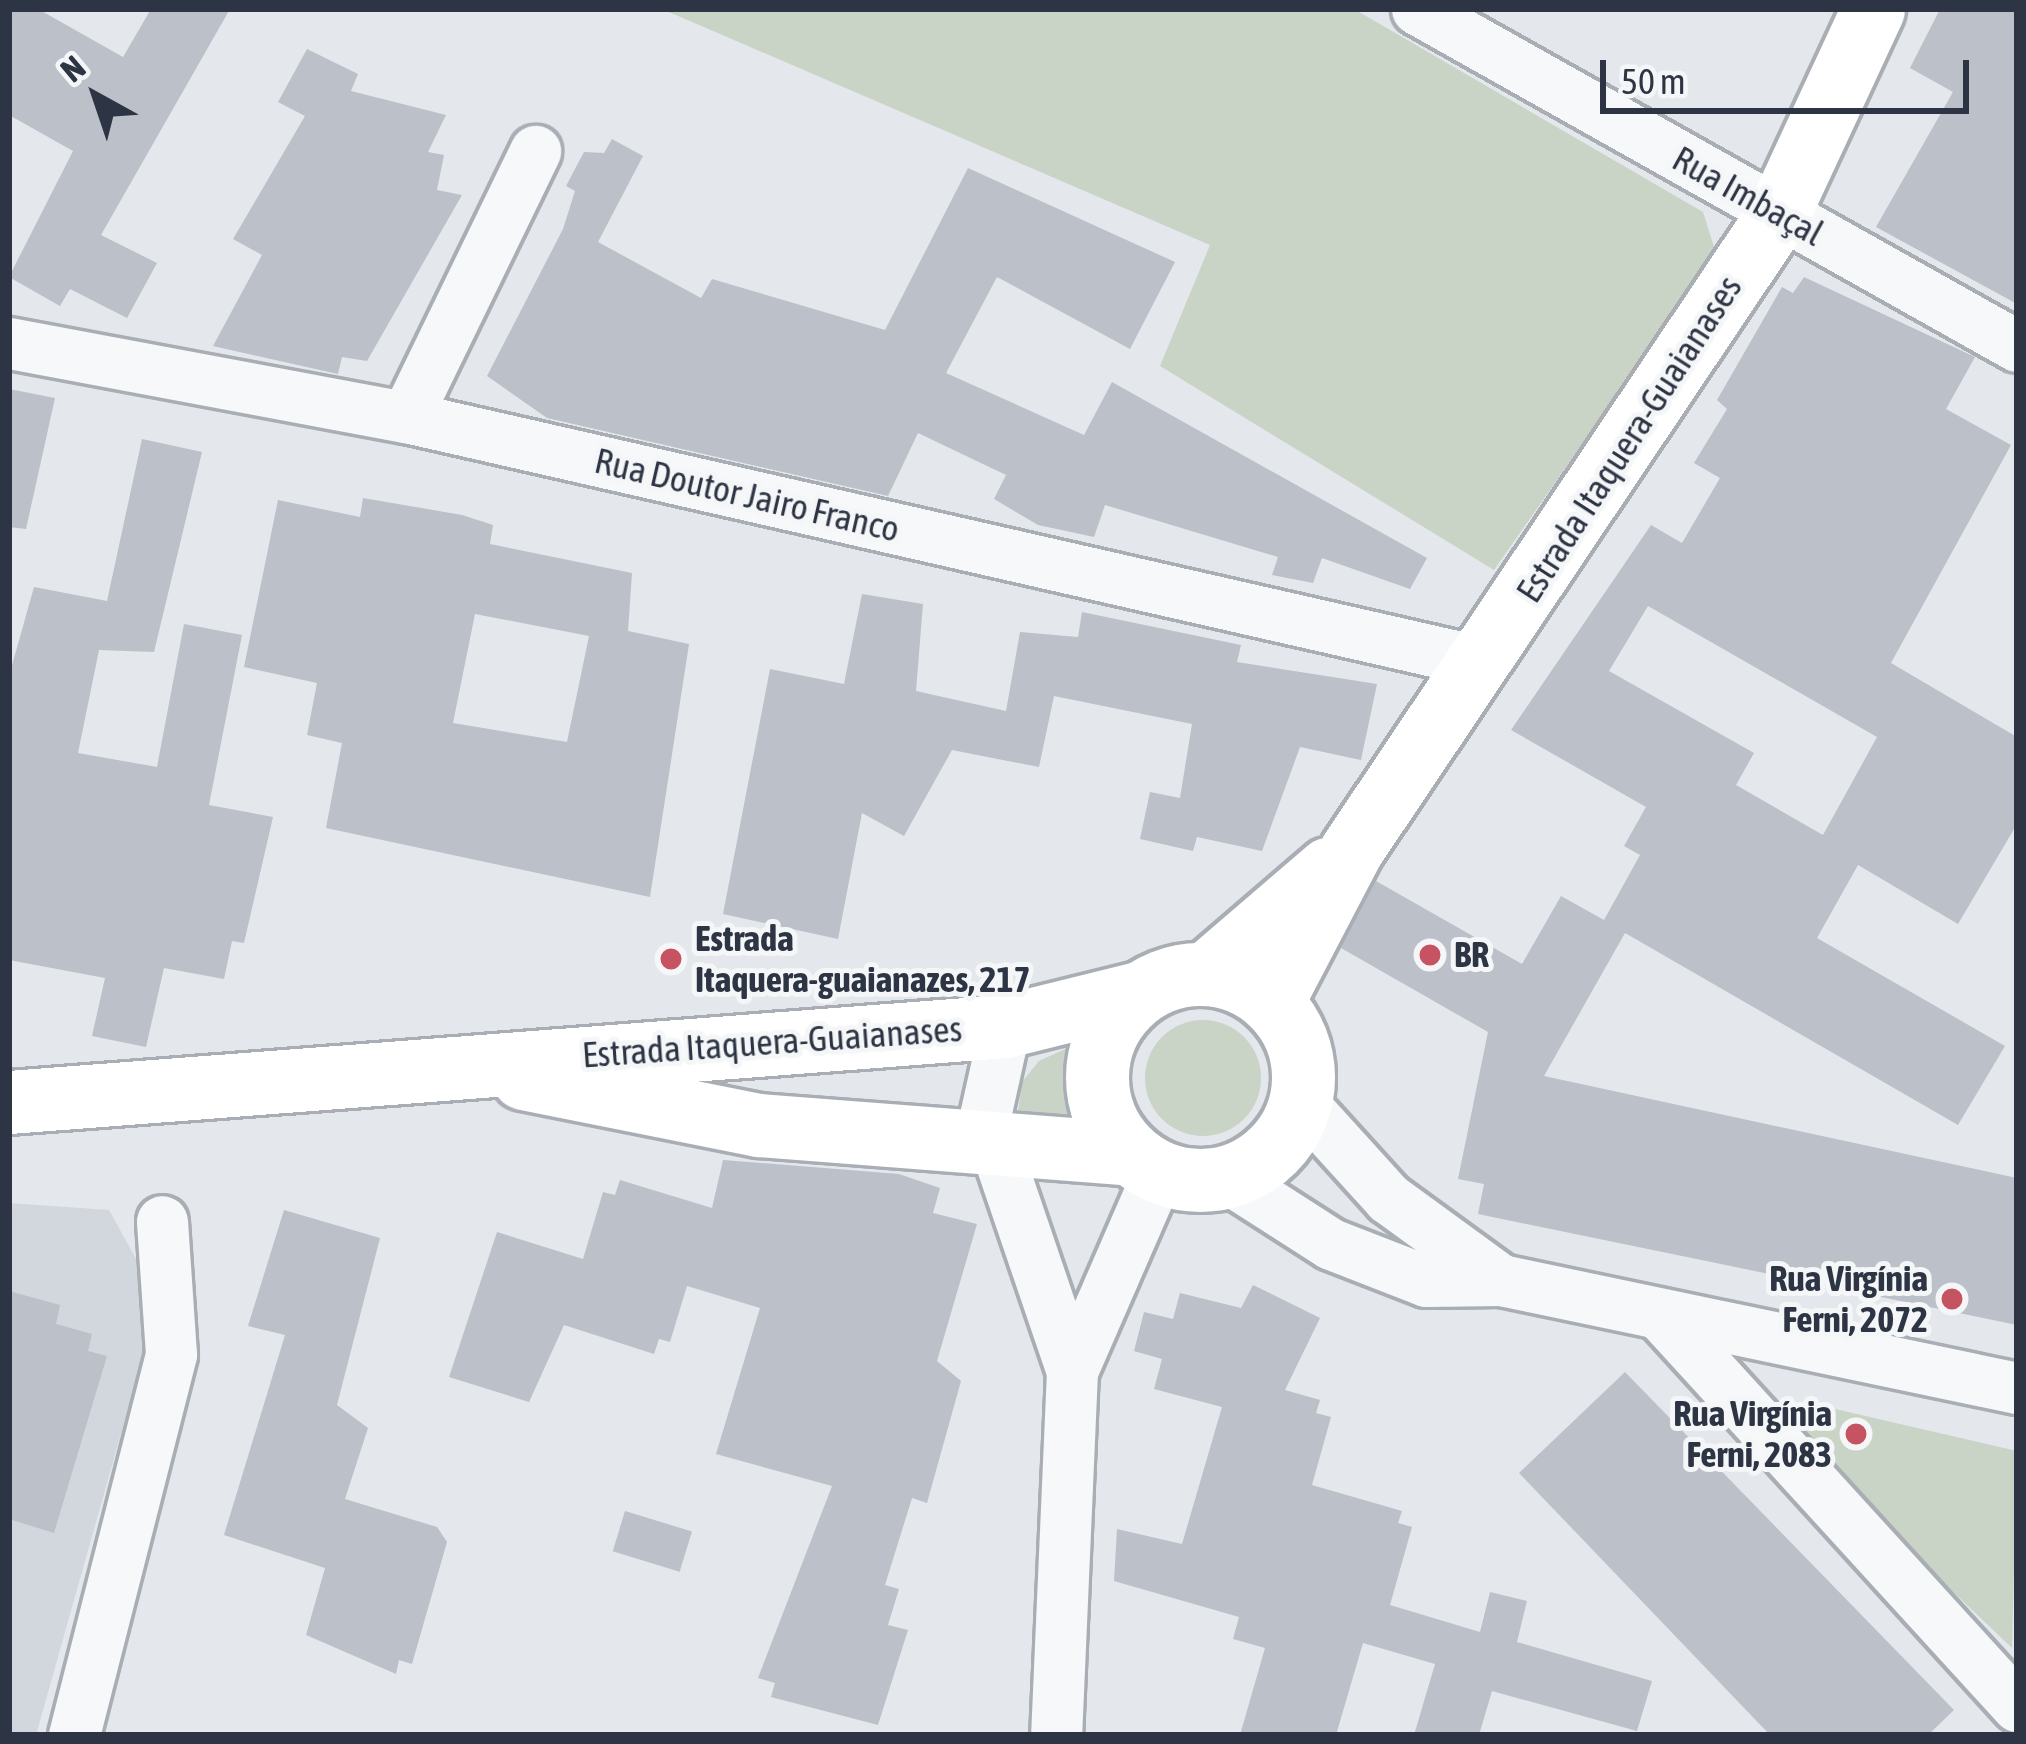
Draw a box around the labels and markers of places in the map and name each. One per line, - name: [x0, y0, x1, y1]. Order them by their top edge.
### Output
- place label: Estrada Itaquera-guaianazes, 217: [695, 916, 1030, 1001]
- place label: BR: [1454, 933, 1489, 977]
- marker: BR: [1417, 942, 1443, 968]
- marker: Estrada Itaquera-guaianazes, 217: [658, 946, 684, 972]
- place label: Rua Virgínia Ferni, 2072: [1769, 1256, 1928, 1341]
- marker: Rua Virgínia Ferni, 2072: [1939, 1286, 1965, 1312]
- place label: Rua Virgínia Ferni, 2083: [1673, 1391, 1832, 1476]
- marker: Rua Virgínia Ferni, 2083: [1843, 1421, 1869, 1447]

